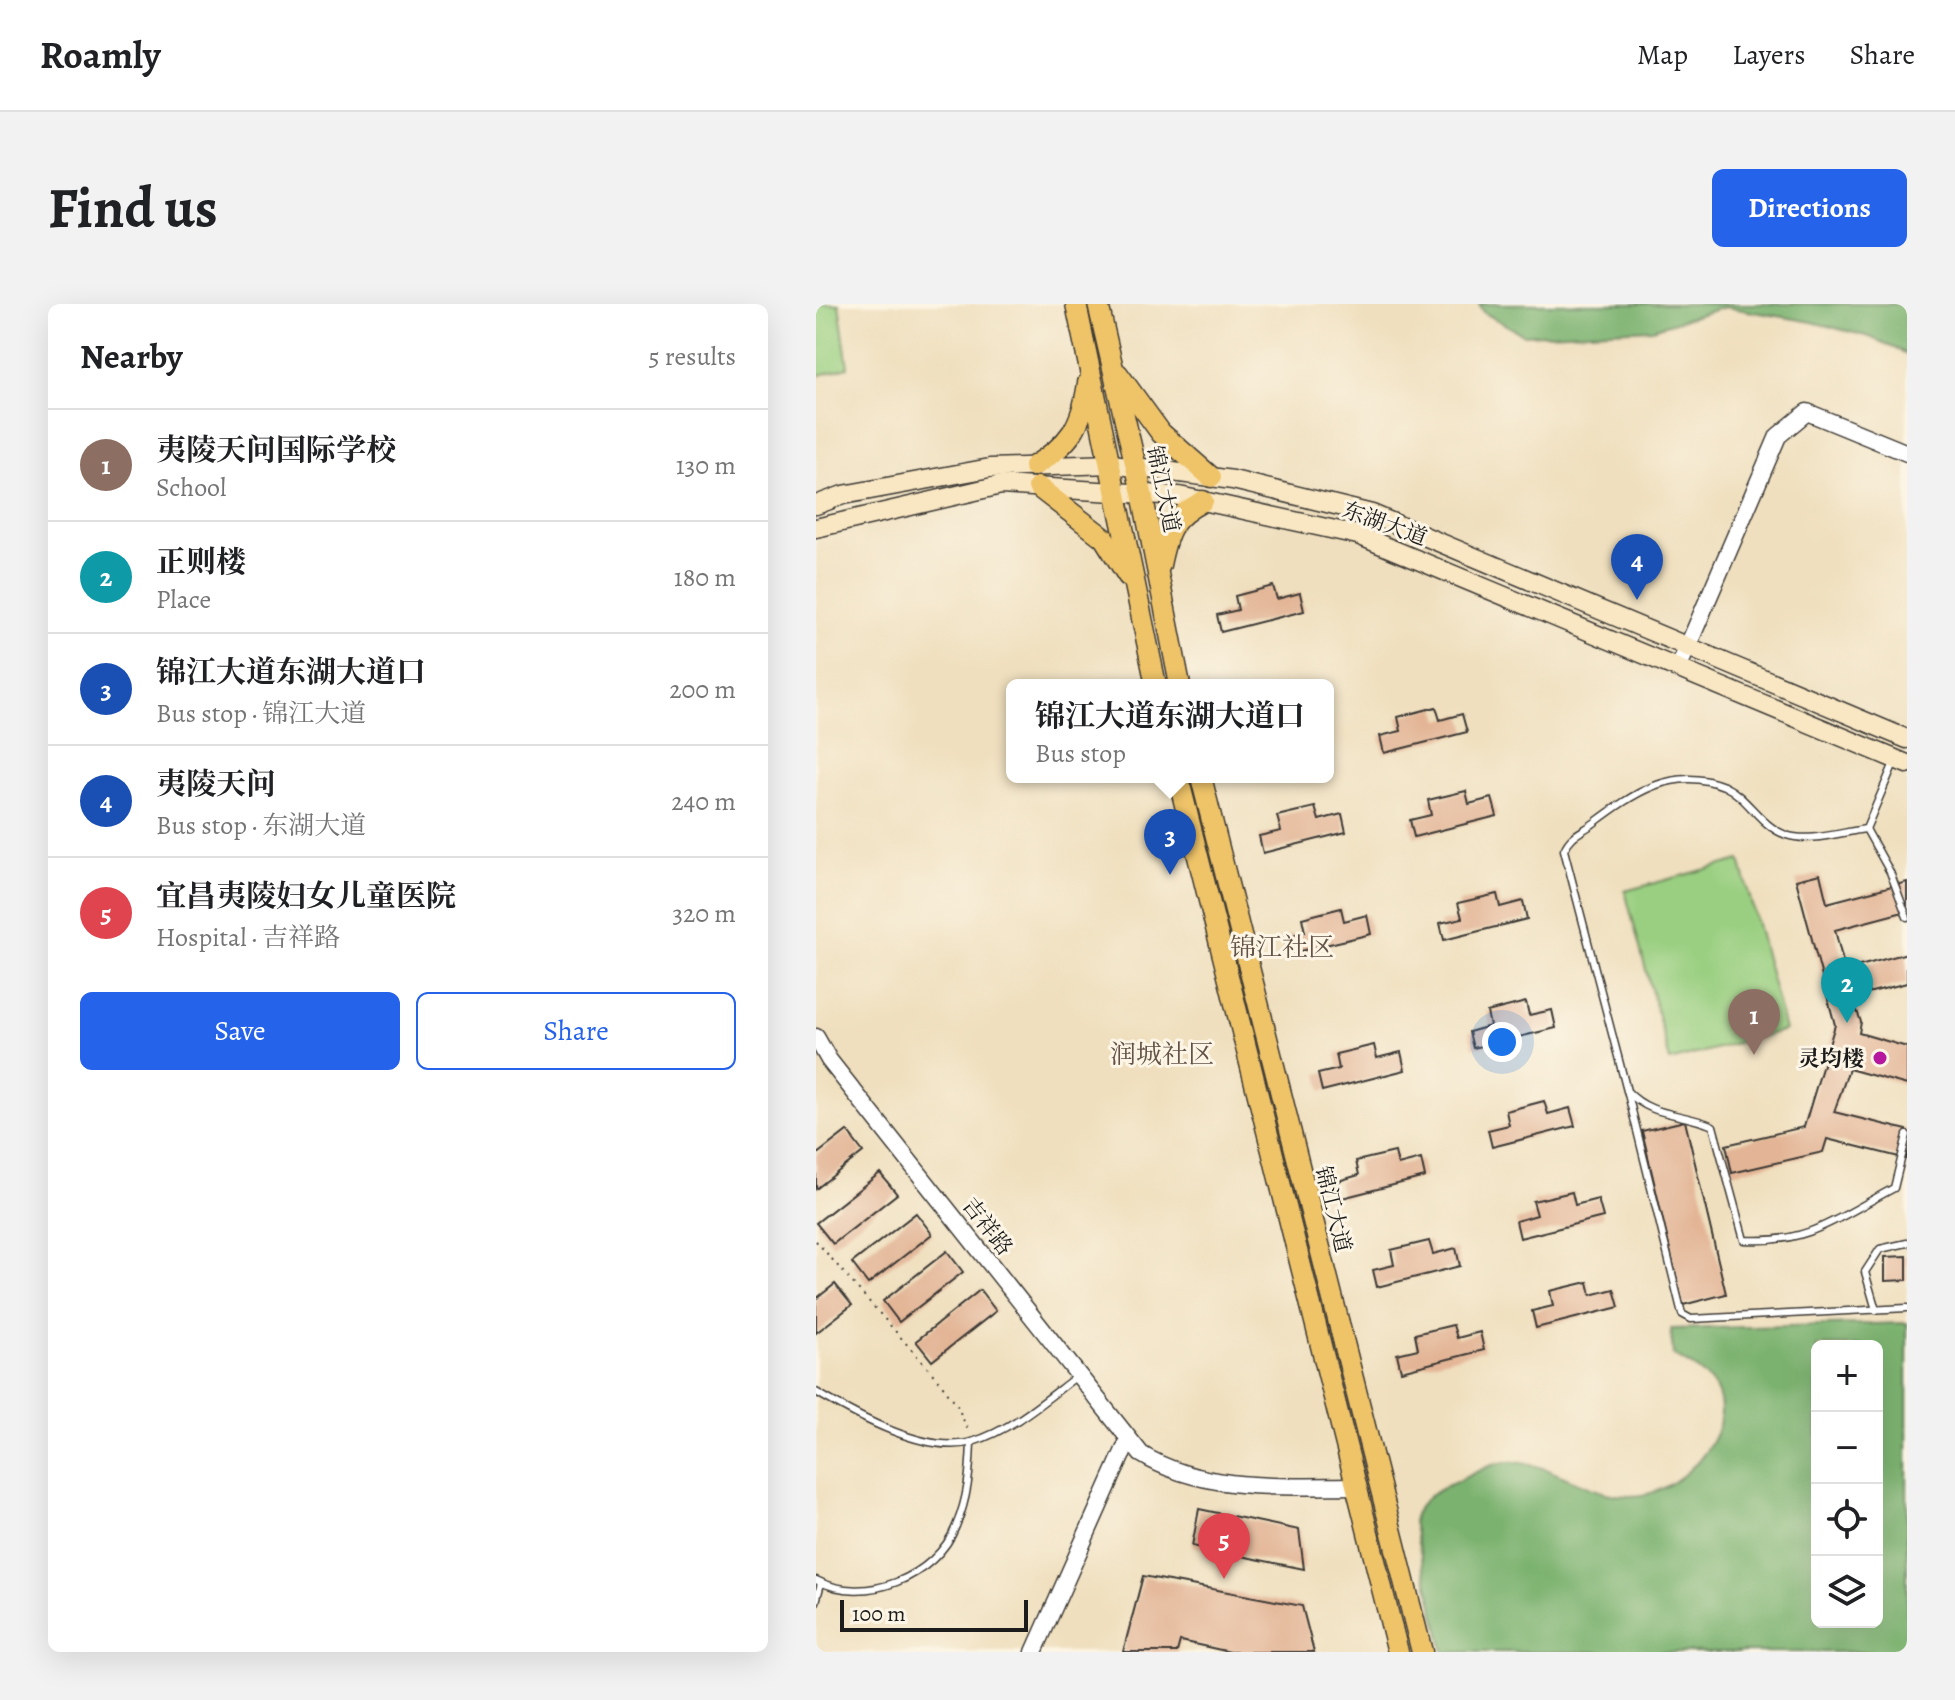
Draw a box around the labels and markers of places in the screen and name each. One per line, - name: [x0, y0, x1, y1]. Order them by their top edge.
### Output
- pin: 4: [1611, 534, 1663, 600]
- pin: 3: [1144, 809, 1196, 875]
- pin: 2: [1821, 957, 1873, 1023]
- pin: 1: [1728, 989, 1780, 1055]
- place label: 灵均楼: [1798, 1044, 1864, 1074]
- marker: 灵均楼: [1871, 1049, 1889, 1067]
- pin: 5: [1198, 1513, 1250, 1579]

